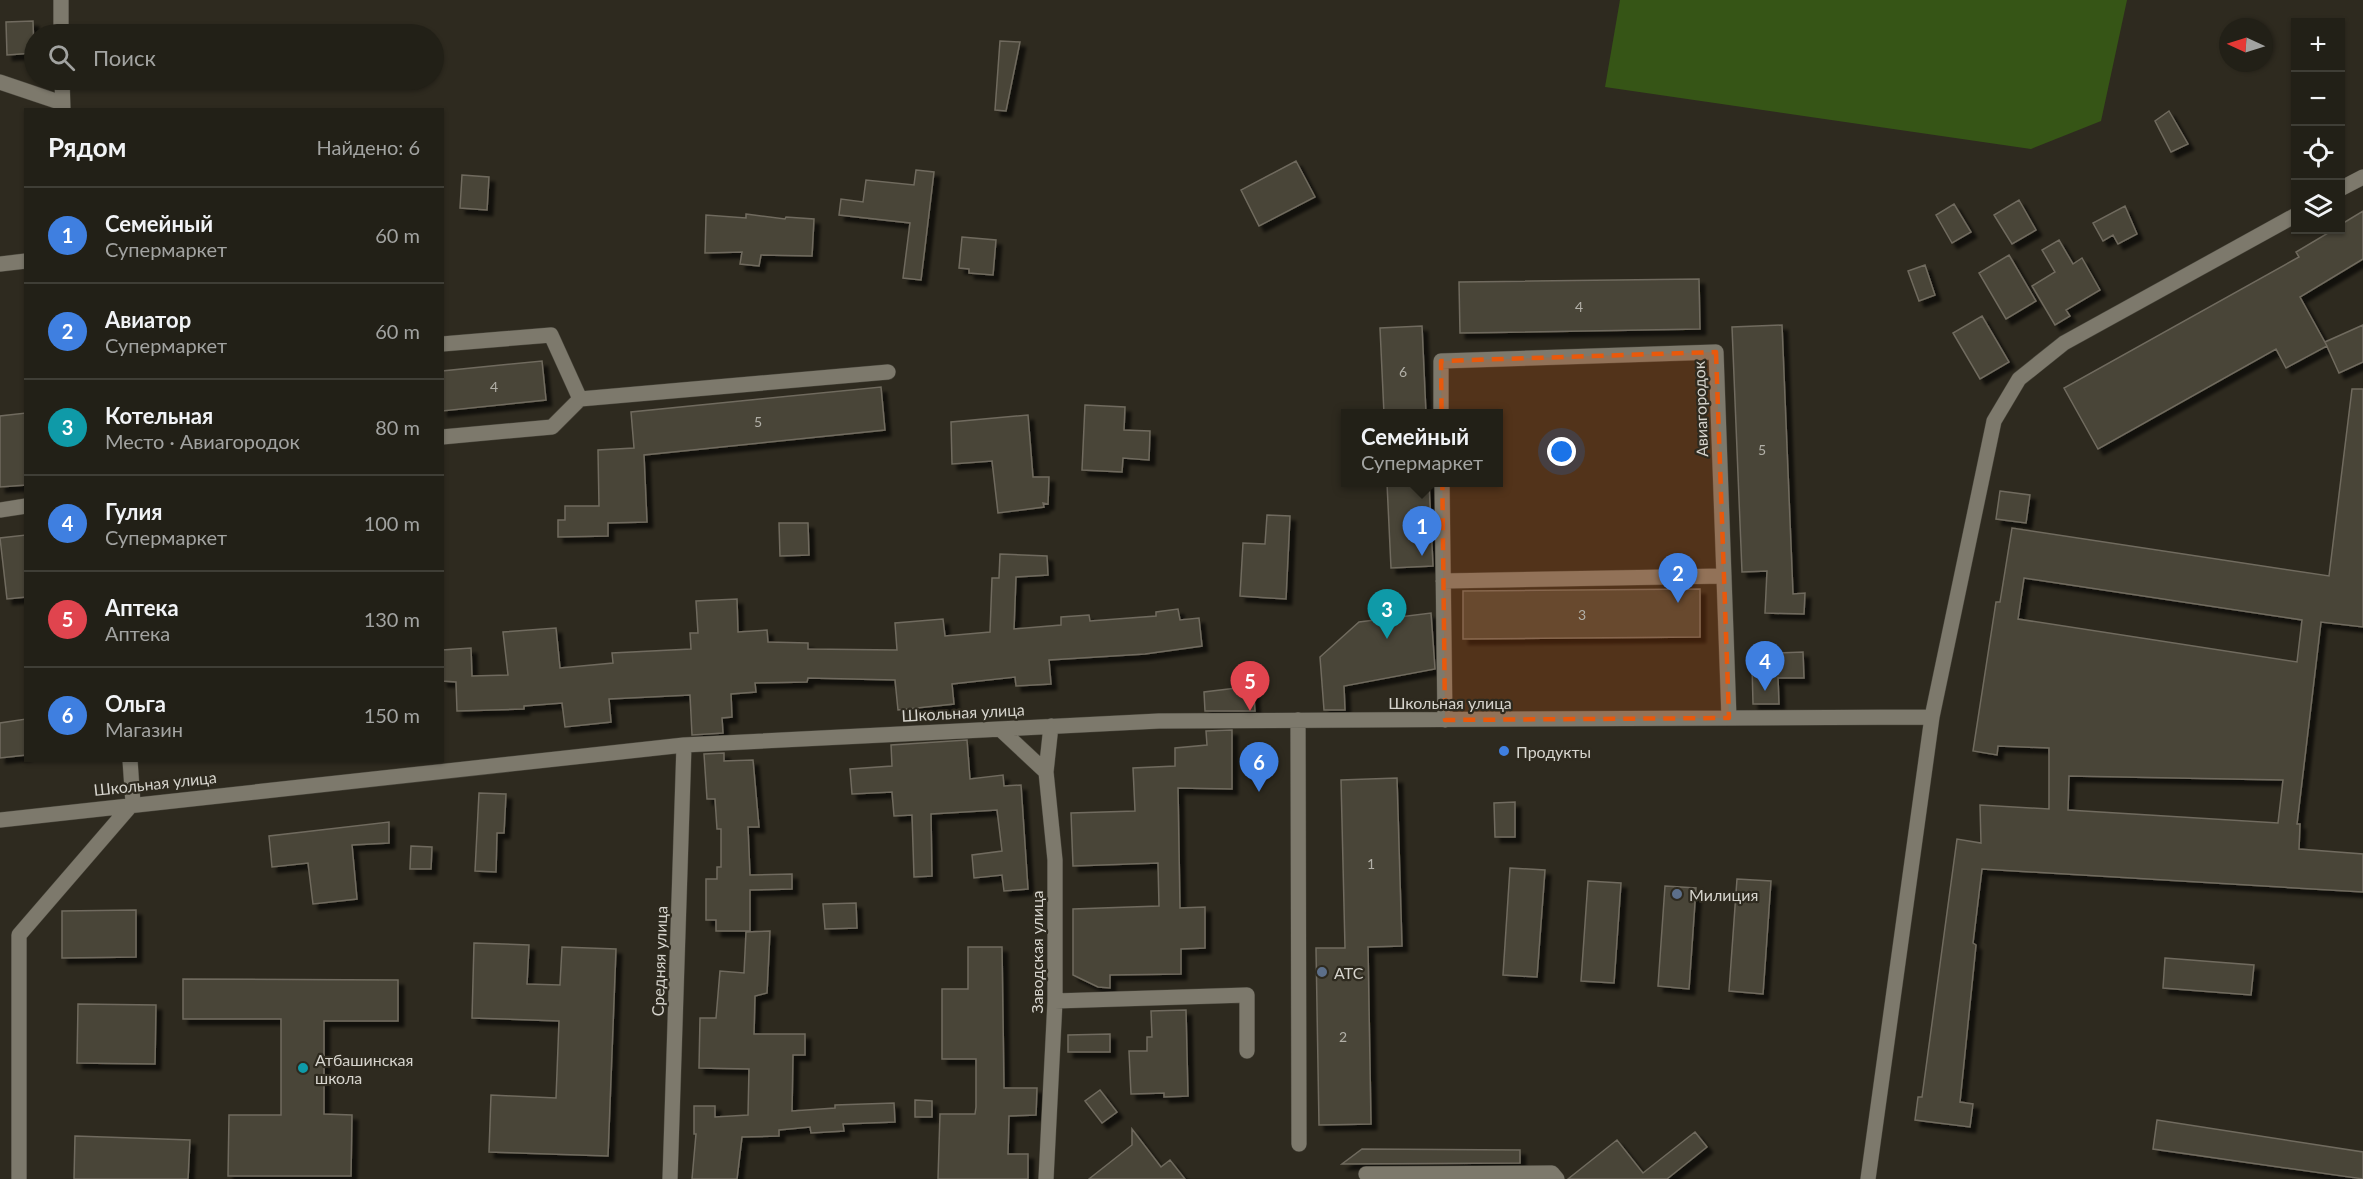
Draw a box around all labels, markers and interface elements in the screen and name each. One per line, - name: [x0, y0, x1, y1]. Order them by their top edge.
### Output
- north arrow: [2219, 18, 2273, 72]
- map controls: [2291, 18, 2345, 234]
- button: +: [2291, 18, 2345, 72]
- search box: [24, 24, 444, 90]
- icon: search: [45, 41, 78, 74]
- text: Поиск: [93, 44, 156, 71]
- button: −: [2291, 72, 2345, 126]
- button: locate: [2291, 126, 2345, 180]
- text: Рядом: [48, 131, 126, 163]
- text: Найдено: 6: [317, 135, 420, 159]
- button: layers: [2291, 180, 2345, 234]
- text: Семейный: [105, 210, 213, 237]
- text: 1: [62, 223, 73, 247]
- text: 60 m: [375, 223, 420, 247]
- text: Супермаркет: [105, 237, 227, 261]
- house number: 4: [1575, 298, 1583, 315]
- text: Авиатор: [105, 306, 191, 333]
- text: 2: [62, 319, 73, 343]
- text: 60 m: [375, 319, 420, 343]
- text: Супермаркет: [105, 333, 227, 357]
- street label: Авиагородок: [1689, 360, 1711, 457]
- house number: 6: [1399, 363, 1407, 380]
- house number: 4: [490, 378, 498, 395]
- text: Котельная: [105, 402, 213, 429]
- popup: [1341, 409, 1503, 487]
- house number: 5: [754, 413, 762, 430]
- text: 3: [62, 415, 73, 439]
- text: 80 m: [375, 415, 420, 439]
- text: Семейный: [1361, 423, 1469, 450]
- text: Место · Авиагородок: [105, 429, 300, 453]
- your location: [1547, 437, 1576, 466]
- house number: 5: [1758, 441, 1766, 458]
- text: Супермаркет: [1361, 450, 1483, 474]
- text: Гулия: [105, 498, 163, 525]
- pin: 1: [1402, 506, 1442, 556]
- text: 4: [62, 511, 73, 535]
- text: 100 m: [364, 511, 420, 535]
- text: Супермаркет: [105, 525, 227, 549]
- pin: 2: [1658, 554, 1698, 603]
- pin: 3: [1368, 590, 1406, 639]
- text: Аптека: [105, 594, 179, 621]
- house number: 3: [1578, 606, 1586, 623]
- text: 5: [62, 607, 73, 631]
- text: 130 m: [364, 607, 420, 631]
- text: Аптека: [105, 621, 170, 645]
- pin: 4: [1746, 642, 1784, 691]
- pin: 5: [1230, 662, 1270, 711]
- text: Ольга: [105, 690, 166, 717]
- street label: Школьная улица: [1388, 693, 1512, 712]
- street label: Школьная улица: [901, 699, 1025, 725]
- text: 6: [62, 703, 73, 727]
- text: 150 m: [364, 703, 420, 727]
- text: Магазин: [105, 717, 183, 741]
- pin: 6: [1240, 742, 1278, 792]
- place label: Продукты: [1516, 742, 1591, 761]
- marker: Продукты: [1497, 744, 1511, 758]
- street label: Школьная улица: [93, 767, 217, 799]
- house number: 1: [1367, 855, 1375, 872]
- place label: Милиция: [1689, 885, 1758, 904]
- marker: Милиция: [1670, 887, 1684, 901]
- street label: Заводская улица: [1027, 890, 1046, 1014]
- street label: Средняя улица: [648, 905, 670, 1017]
- place label: АТС: [1334, 963, 1364, 982]
- marker: АТС: [1315, 965, 1329, 979]
- house number: 2: [1339, 1028, 1347, 1045]
- place label: Атбашинская школа: [315, 1050, 413, 1087]
- marker: Атбашинская школа: [296, 1061, 310, 1075]

